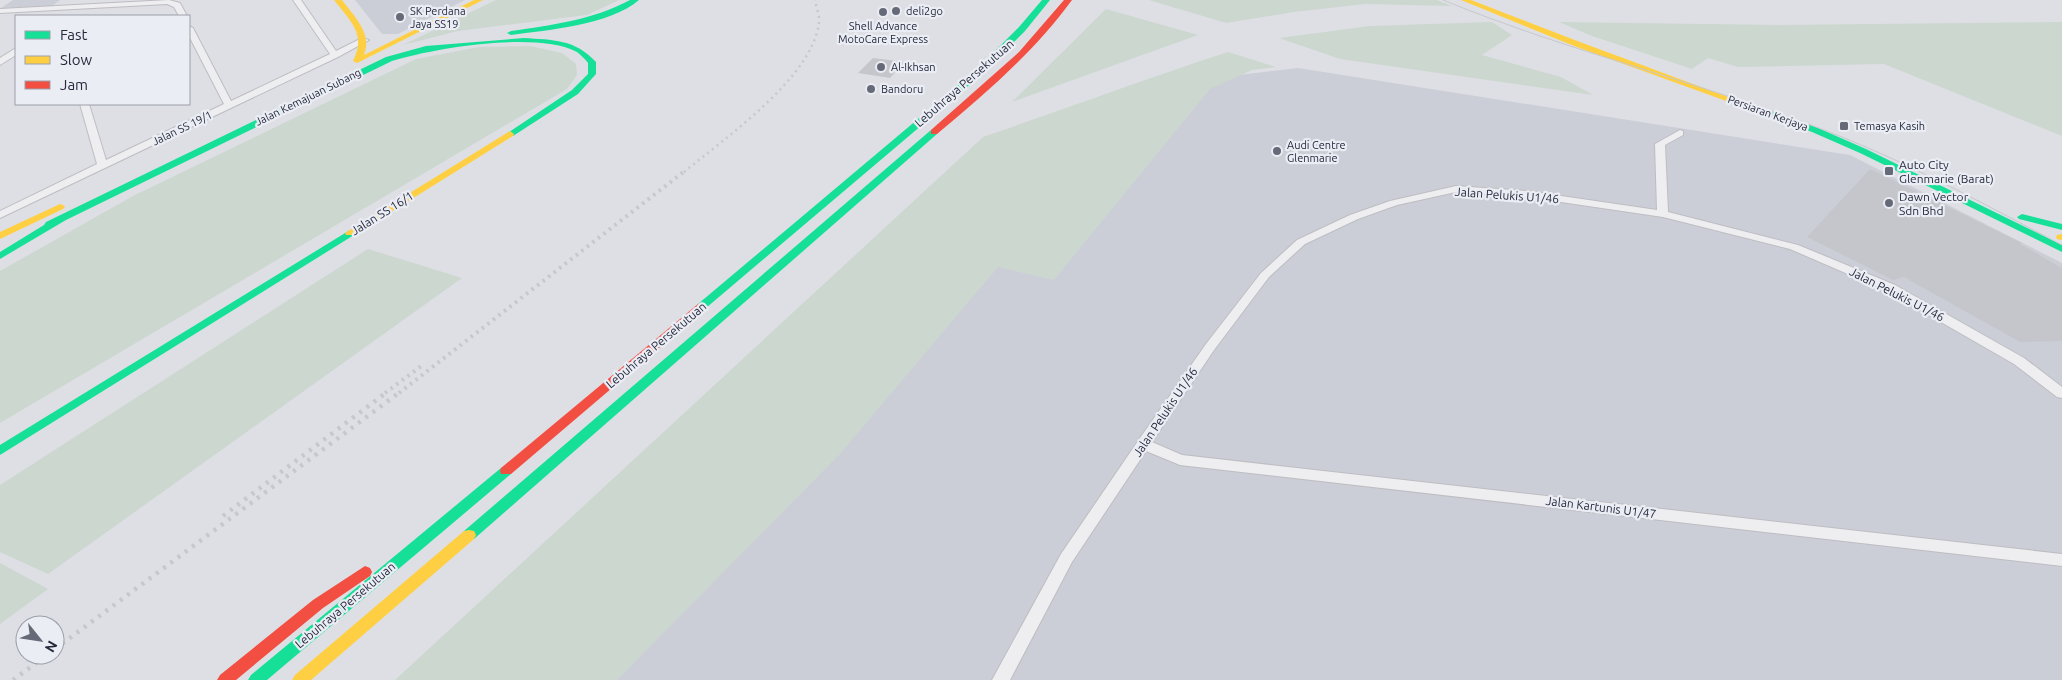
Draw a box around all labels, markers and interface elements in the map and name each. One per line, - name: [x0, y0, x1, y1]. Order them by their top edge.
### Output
- place label: SK Perdana Jaya SS19: [410, 5, 466, 30]
- marker: deli2go: [890, 5, 902, 17]
- place label: deli2go: [906, 5, 943, 17]
- marker: Shell Advance MotoCare Express: [877, 6, 889, 18]
- marker: SK Perdana Jaya SS19: [394, 11, 406, 23]
- legend: [15, 15, 190, 105]
- place label: Shell Advance MotoCare Express: [838, 20, 928, 45]
- text: Fast: [60, 26, 88, 43]
- street label: Lebuhraya Persekutuan: [912, 37, 1016, 129]
- text: Slow: [60, 51, 93, 68]
- marker: Al-Ikhsan: [875, 61, 887, 73]
- place label: Al-Ikhsan: [891, 61, 936, 73]
- street label: Jalan Kemajuan Subang: [253, 66, 363, 128]
- text: Jam: [60, 76, 88, 93]
- marker: Bandoru: [865, 83, 877, 95]
- place label: Bandoru: [881, 83, 923, 95]
- street label: Persiaran Kerjaya: [1726, 93, 1810, 133]
- street label: Jalan SS 19/1: [150, 108, 214, 148]
- marker: Temasya Kasih: [1838, 120, 1850, 132]
- place label: Temasya Kasih: [1854, 120, 1925, 132]
- place label: Audi Centre Glenmarie: [1287, 139, 1346, 164]
- marker: Audi Centre Glenmarie: [1271, 145, 1283, 157]
- place label: Auto City Glenmarie (Barat): [1899, 158, 1994, 186]
- marker: Auto City Glenmarie (Barat): [1883, 165, 1895, 177]
- street label: Jalan Pelukis U1/46: [1454, 185, 1560, 205]
- street label: Jalan SS 16/1: [348, 189, 416, 237]
- place label: Dawn Vector Sdn Bhd: [1899, 190, 1969, 217]
- marker: Dawn Vector Sdn Bhd: [1883, 197, 1895, 209]
- street label: Jalan Pelukis U1/46: [1848, 265, 1947, 324]
- street label: Lebuhraya Persekutuan: [603, 299, 709, 391]
- street label: Jalan Pelukis U1/46: [1130, 365, 1200, 459]
- street label: Jalan Kartunis U1/47: [1545, 494, 1657, 520]
- street label: Lebuhraya Persekutuan: [292, 559, 398, 651]
- north arrow: [15, 615, 65, 665]
- text: N: [42, 638, 61, 655]

